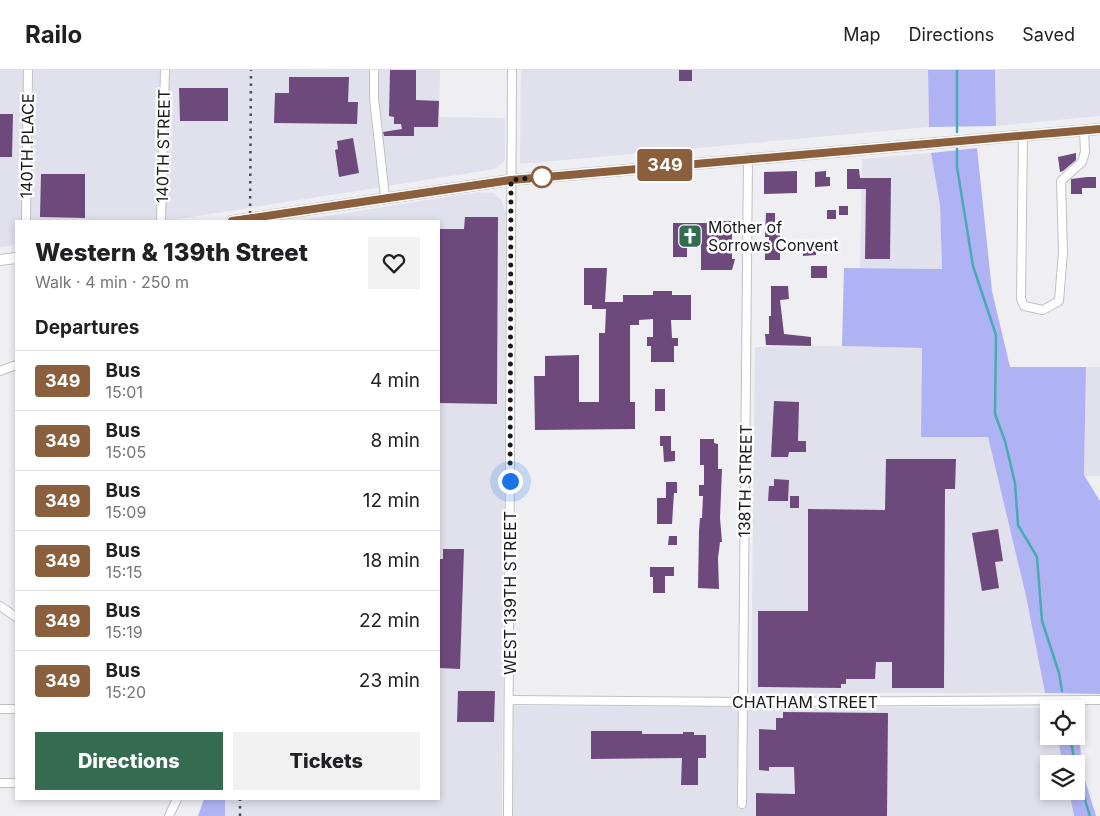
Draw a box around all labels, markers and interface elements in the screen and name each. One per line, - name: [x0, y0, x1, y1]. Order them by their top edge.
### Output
- text: Railo: [25, 20, 82, 49]
- text: Map: [843, 24, 881, 45]
- text: Directions: [909, 24, 994, 45]
- text: Saved: [1022, 24, 1075, 45]
- street label: 140TH STREET: [152, 89, 174, 203]
- street label: 140TH PLACE: [16, 93, 38, 199]
- line badge: 349: [636, 149, 694, 181]
- text: 349: [647, 154, 683, 175]
- unlabelled marker: [531, 166, 553, 188]
- place label: Mother of Sorrows Convent: [708, 217, 838, 255]
- church icon: Mother of Sorrows Convent: [677, 223, 703, 249]
- button: heart: [368, 237, 420, 289]
- text: Western & 139th Street: [35, 238, 308, 267]
- text: Walk · 4 min · 250 m: [35, 272, 189, 292]
- text: Departures: [35, 316, 139, 339]
- text: Bus: [105, 359, 141, 382]
- text: 4 min: [370, 369, 420, 392]
- text: 349: [45, 370, 80, 391]
- text: 15:01: [105, 382, 143, 402]
- text: Bus: [105, 419, 141, 442]
- street label: 138TH STREET: [734, 424, 756, 538]
- text: 8 min: [370, 429, 420, 452]
- text: 349: [45, 430, 80, 451]
- text: 15:05: [105, 442, 146, 462]
- your location: [498, 469, 523, 494]
- text: Bus: [105, 479, 141, 502]
- text: 12 min: [363, 489, 420, 512]
- text: 349: [45, 490, 80, 511]
- text: 15:09: [105, 502, 146, 522]
- street label: WEST 139TH STREET: [500, 511, 520, 675]
- text: Bus: [105, 539, 141, 562]
- text: 18 min: [363, 549, 420, 572]
- text: 349: [45, 550, 80, 571]
- text: 15:15: [105, 562, 143, 582]
- text: Bus: [105, 599, 141, 622]
- text: 22 min: [359, 609, 420, 632]
- text: 349: [45, 610, 80, 631]
- text: 15:19: [105, 622, 143, 642]
- text: Bus: [105, 659, 141, 682]
- text: 23 min: [359, 669, 420, 692]
- text: 349: [45, 670, 80, 691]
- text: 15:20: [105, 682, 146, 702]
- street label: CHATHAM STREET: [732, 692, 878, 712]
- map controls: [1040, 700, 1085, 800]
- button: locate: [1040, 700, 1085, 745]
- button: Directions: [35, 732, 223, 790]
- button: Tickets: [233, 732, 420, 790]
- button: layers: [1040, 755, 1085, 800]

